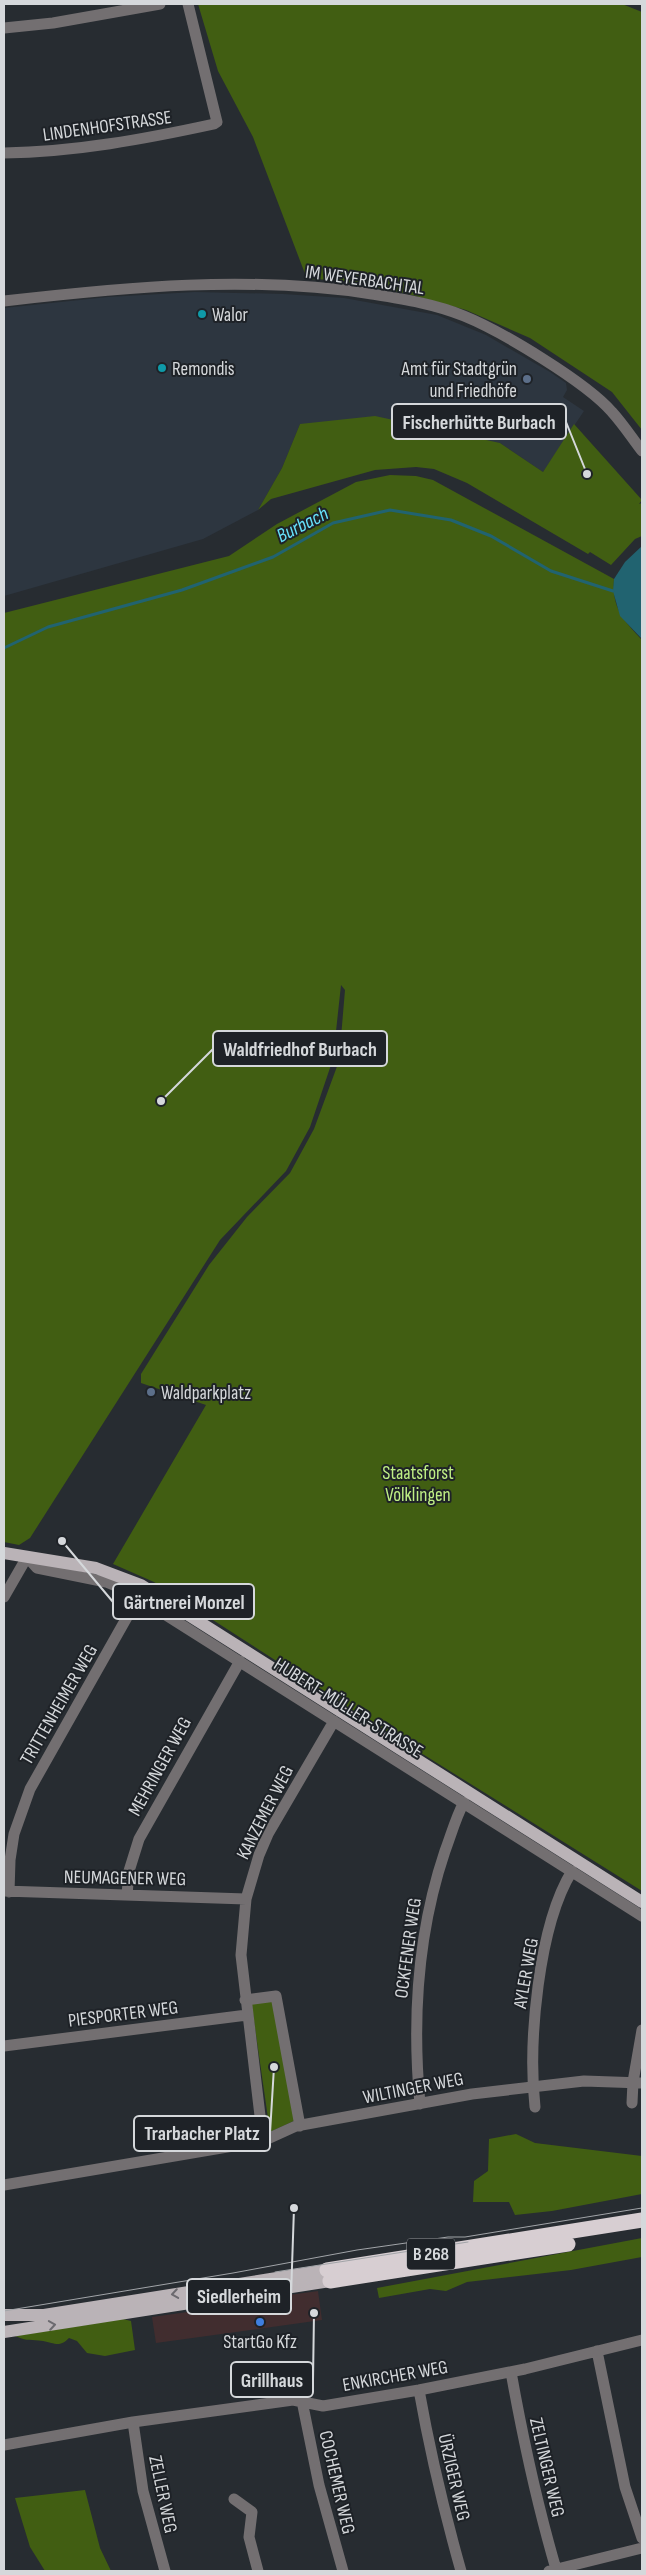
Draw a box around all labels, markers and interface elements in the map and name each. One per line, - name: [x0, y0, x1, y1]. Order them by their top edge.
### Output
- street label: LINDENHOFSTRASSE: [41, 106, 173, 147]
- street label: IM WEYERBACHTAL: [304, 261, 426, 300]
- place label: Walor: [212, 304, 249, 327]
- marker: Walor: [196, 308, 208, 320]
- place label: Remondis: [172, 358, 235, 381]
- place label: Amt für Stadtgrün und Friedhöfe: [400, 358, 517, 403]
- marker: Remondis: [156, 362, 168, 374]
- marker: Amt für Stadtgrün und Friedhöfe: [521, 373, 533, 385]
- callout: Fischerhütte Burbach: [392, 404, 566, 439]
- text: Fischerhütte Burbach: [402, 411, 556, 435]
- water label: Burbach: [273, 502, 332, 548]
- callout: Waldfriedhof Burbach: [213, 1031, 387, 1066]
- text: Waldfriedhof Burbach: [223, 1038, 377, 1062]
- place label: Waldparkplatz: [161, 1382, 251, 1405]
- marker: Waldparkplatz: [145, 1386, 157, 1398]
- park label: Staatsforst Völklingen: [382, 1462, 454, 1507]
- callout: Gärtnerei Monzel: [113, 1584, 254, 1619]
- text: Gärtnerei Monzel: [123, 1591, 245, 1615]
- street label: TRITTENHEIMER WEG: [16, 1641, 103, 1769]
- street label: HUBERT-MÜLLER-STRASSE: [269, 1653, 427, 1763]
- street label: MEHRINGER WEG: [124, 1713, 197, 1820]
- street label: KANZEMER WEG: [232, 1762, 299, 1864]
- street label: NEUMAGENER WEG: [64, 1866, 186, 1891]
- street label: OCKFENER WEG: [390, 1896, 427, 2000]
- street label: AYLER WEG: [509, 1936, 544, 2011]
- street label: PIESPORTER WEG: [67, 1996, 179, 2033]
- street label: WILTINGER WEG: [361, 2067, 465, 2109]
- callout: Trarbacher Platz: [134, 2116, 270, 2151]
- text: Trarbacher Platz: [144, 2122, 260, 2146]
- road number: B 268: [407, 2238, 455, 2270]
- callout: Siedlerheim: [187, 2279, 291, 2314]
- text: Siedlerheim: [197, 2285, 281, 2309]
- one-way arrow: [171, 2289, 179, 2299]
- marker: StartGo Kfz: [254, 2316, 266, 2328]
- one-way arrow: [48, 2320, 56, 2330]
- place label: StartGo Kfz: [223, 2331, 297, 2354]
- street label: ENKIRCHER WEG: [341, 2356, 450, 2397]
- callout: Grillhaus: [231, 2362, 313, 2397]
- text: Grillhaus: [241, 2369, 303, 2393]
- street label: ZELTINGER WEG: [524, 2415, 569, 2519]
- street label: COCHEMER WEG: [313, 2428, 360, 2536]
- street label: ÜRZIGER WEG: [432, 2432, 475, 2523]
- street label: ZELLER WEG: [143, 2453, 182, 2535]

